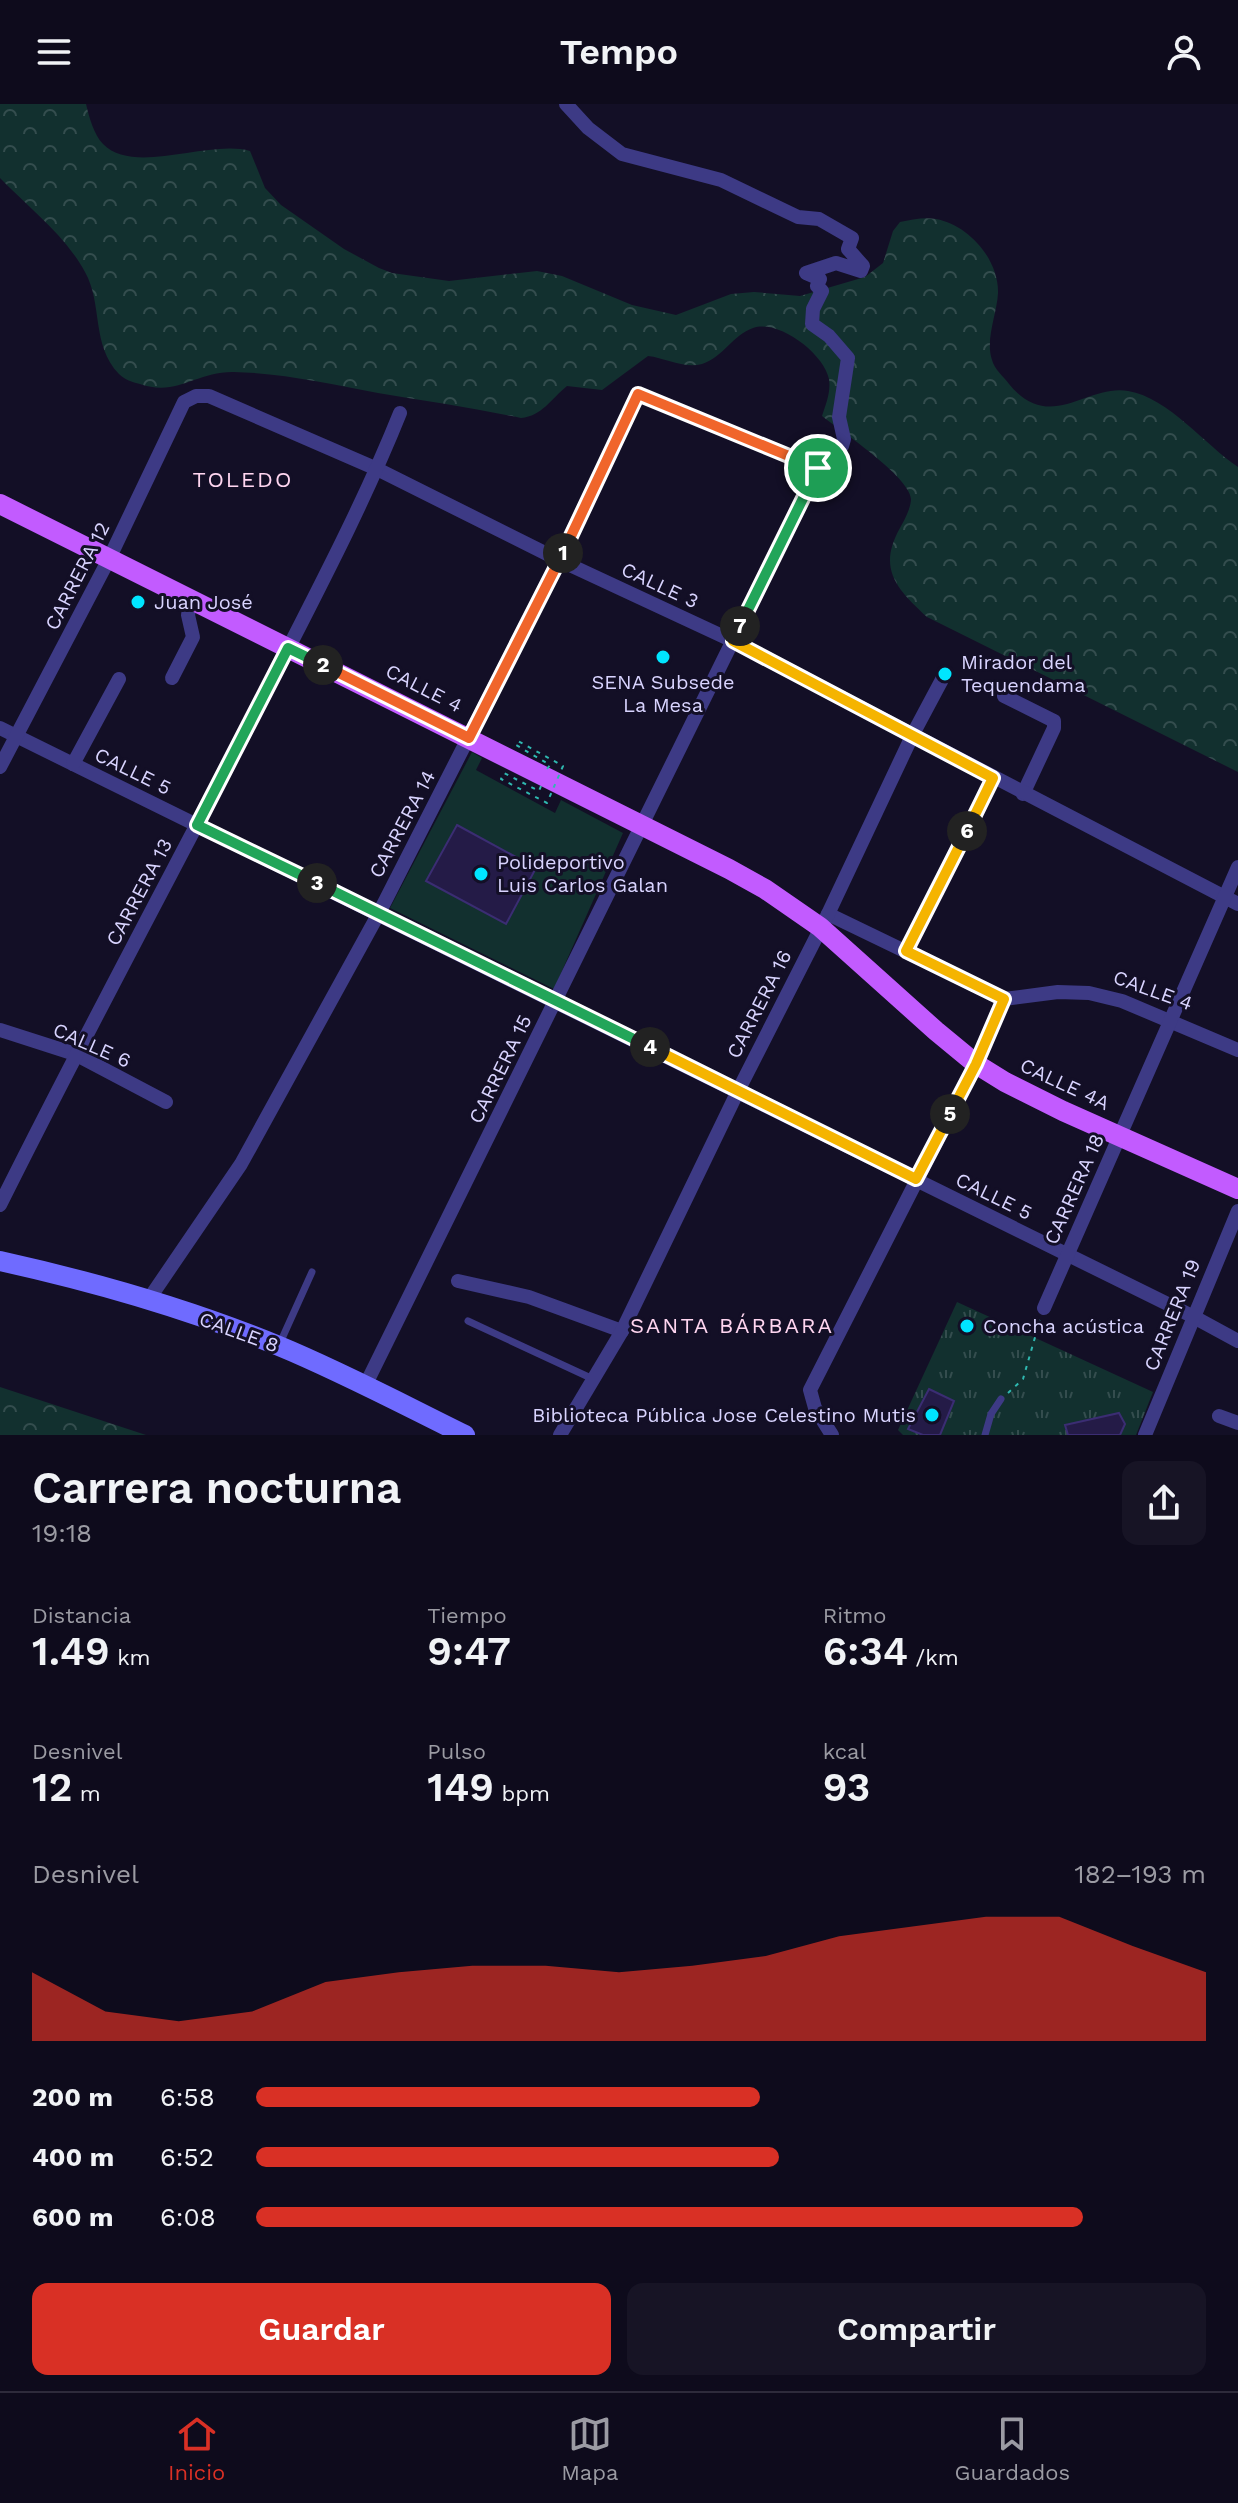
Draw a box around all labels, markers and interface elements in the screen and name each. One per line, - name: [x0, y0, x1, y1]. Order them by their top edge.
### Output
- icon: menu: [32, 30, 76, 74]
- icon: person: [1162, 30, 1206, 74]
- text: Tempo: [560, 31, 678, 73]
- pin: [784, 434, 852, 502]
- icon: arrive: [796, 446, 840, 490]
- district label: TOLEDO: [193, 467, 293, 492]
- street label: CARRERA 12: [40, 518, 114, 634]
- pin: 1: [543, 533, 583, 573]
- text: 1: [558, 540, 568, 565]
- street label: CALLE 3: [618, 557, 702, 613]
- place label: Juan José: [154, 590, 253, 614]
- marker: Juan José: [129, 593, 147, 611]
- pin: 7: [720, 606, 760, 646]
- text: 7: [733, 613, 747, 638]
- pin: 2: [303, 645, 343, 685]
- marker: SENA Subsede La Mesa: [654, 648, 672, 666]
- place label: Mirador del Tequendama: [961, 650, 1085, 697]
- text: 2: [316, 652, 330, 677]
- street label: CALLE 4: [382, 659, 466, 717]
- marker: Mirador del Tequendama: [936, 665, 954, 683]
- place label: SENA Subsede La Mesa: [591, 670, 735, 717]
- street label: CALLE 5: [91, 742, 175, 800]
- street label: CARRERA 14: [364, 766, 440, 882]
- pin: 6: [947, 811, 987, 851]
- text: 6: [960, 818, 974, 843]
- street label: CARRERA 13: [101, 834, 177, 950]
- place label: Polideportivo Luis Carlos Galan: [497, 850, 668, 897]
- pin: 3: [297, 863, 337, 903]
- marker: Polideportivo Luis Carlos Galan: [472, 865, 490, 883]
- text: 3: [310, 870, 324, 895]
- street label: CARRERA 16: [721, 946, 797, 1062]
- street label: CALLE 4: [1110, 965, 1196, 1015]
- street label: CARRERA 15: [463, 1011, 537, 1127]
- street label: CALLE 6: [49, 1017, 135, 1073]
- pin: 4: [630, 1027, 670, 1067]
- text: 4: [643, 1034, 657, 1059]
- street label: CALLE 4A: [1016, 1053, 1114, 1115]
- pin: 5: [930, 1094, 970, 1134]
- text: 5: [944, 1101, 956, 1126]
- street label: CARRERA 18: [1039, 1130, 1109, 1248]
- street label: CALLE 5: [952, 1167, 1036, 1225]
- street label: CARRERA 19: [1139, 1256, 1205, 1374]
- street label: CALLE 8: [196, 1307, 282, 1357]
- district label: SANTA BÁRBARA: [630, 1313, 834, 1338]
- place label: Concha acústica: [983, 1314, 1144, 1338]
- marker: Concha acústica: [958, 1317, 976, 1335]
- place label: Biblioteca Pública Jose Celestino Mutis: [532, 1403, 916, 1427]
- marker: Biblioteca Pública Jose Celestino Mutis: [923, 1406, 941, 1424]
- button: share: [1122, 1461, 1206, 1545]
- text: Carrera nocturna: [32, 1462, 401, 1514]
- text: 19:18: [32, 1518, 92, 1548]
- text: Distancia: [32, 1603, 131, 1628]
- text: Tiempo: [427, 1603, 507, 1628]
- text: Ritmo: [823, 1603, 886, 1628]
- text: 1.49: [32, 1628, 110, 1675]
- text: 9:47: [427, 1628, 511, 1675]
- text: 6:34: [823, 1628, 908, 1675]
- text: km: [110, 1645, 151, 1670]
- text: /km: [908, 1645, 959, 1670]
- text: Desnivel: [32, 1739, 123, 1764]
- text: Pulso: [427, 1739, 486, 1764]
- text: kcal: [823, 1739, 866, 1764]
- text: 12: [32, 1764, 72, 1811]
- text: 149: [427, 1764, 494, 1811]
- text: 93: [823, 1764, 870, 1811]
- text: m: [72, 1781, 101, 1806]
- text: bpm: [494, 1781, 550, 1806]
- text: Desnivel: [32, 1859, 139, 1889]
- text: 182–193 m: [1075, 1859, 1206, 1889]
- text: 200 m: [32, 2082, 113, 2112]
- text: 6:58: [160, 2082, 215, 2112]
- text: 400 m: [32, 2142, 114, 2172]
- text: 6:52: [160, 2142, 214, 2172]
- text: 600 m: [32, 2202, 113, 2232]
- text: 6:08: [160, 2202, 216, 2232]
- button: Guardar: [32, 2283, 611, 2375]
- button: Compartir: [627, 2283, 1206, 2375]
- tab: Inicio: [168, 2412, 225, 2485]
- tab: Mapa: [561, 2412, 619, 2485]
- tab: Guardados: [955, 2412, 1070, 2485]

